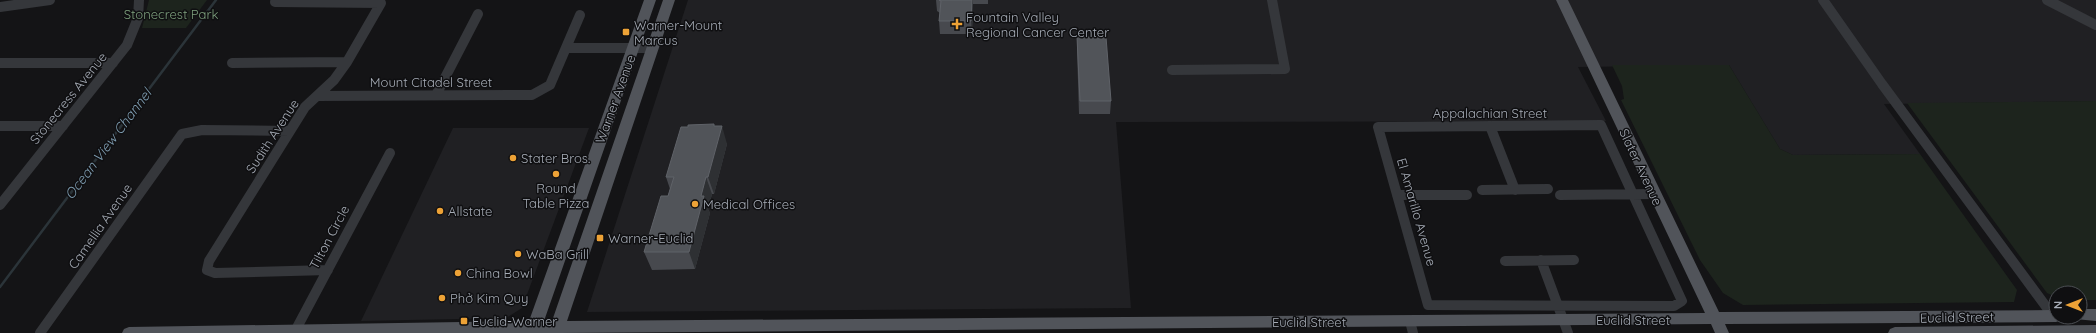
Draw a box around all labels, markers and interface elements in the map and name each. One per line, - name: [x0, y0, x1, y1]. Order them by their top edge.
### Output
- park label: Stonecrest Park: [124, 6, 218, 22]
- place label: Fountain Valley Regional Cancer Center: [966, 9, 1109, 40]
- place label: Warner-Mount Marcus: [634, 17, 722, 48]
- marker: Fountain Valley Regional Cancer Center: [951, 18, 963, 30]
- marker: Warner-Mount Marcus: [621, 27, 631, 37]
- street label: Stonecress Avenue: [26, 49, 110, 147]
- street label: Warner Avenue: [592, 52, 638, 146]
- street label: Mount Citadel Street: [370, 74, 492, 90]
- water label: Ocean View Channel: [61, 84, 157, 203]
- street label: Sudith Avenue: [242, 96, 302, 176]
- street label: Appalachian Street: [1433, 105, 1547, 121]
- street label: Slater Avenue: [1616, 126, 1666, 208]
- place label: Stater Bros.: [521, 150, 590, 166]
- marker: Stater Bros.: [508, 153, 518, 163]
- street label: El Amarillo Avenue: [1394, 156, 1440, 268]
- marker: Round Table Pizza: [551, 169, 561, 179]
- street label: Camellia Avenue: [65, 180, 135, 272]
- place label: Round Table Pizza: [523, 180, 589, 211]
- place label: Medical Offices: [703, 196, 795, 212]
- marker: Medical Offices: [690, 199, 700, 209]
- street label: Tilton Circle: [306, 202, 352, 272]
- place label: Allstate: [448, 203, 492, 219]
- marker: Allstate: [435, 206, 445, 216]
- place label: Warner-Euclid: [608, 230, 693, 246]
- marker: Warner-Euclid: [595, 233, 605, 243]
- place label: WaBa Grill: [526, 246, 589, 262]
- marker: WaBa Grill: [513, 249, 523, 259]
- place label: China Bowl: [466, 265, 533, 281]
- marker: China Bowl: [453, 268, 463, 278]
- north arrow: [2048, 285, 2088, 325]
- place label: Phở Kim Quy: [450, 290, 528, 306]
- marker: Phở Kim Quy: [437, 293, 447, 303]
- text: N: [2051, 301, 2065, 309]
- street label: Euclid Street: [1920, 308, 1994, 326]
- street label: Euclid Street: [1596, 312, 1670, 328]
- place label: Euclid-Warner: [472, 313, 557, 329]
- street label: Euclid Street: [1272, 314, 1346, 330]
- marker: Euclid-Warner: [459, 316, 469, 326]

